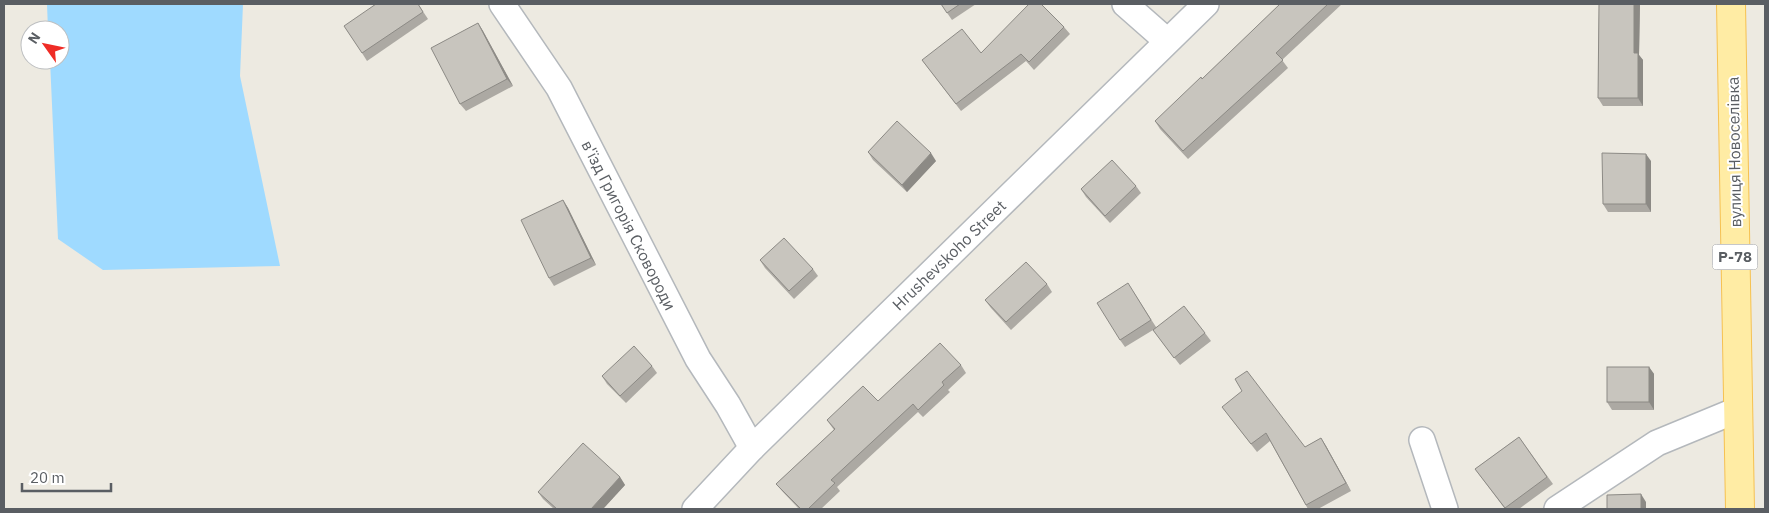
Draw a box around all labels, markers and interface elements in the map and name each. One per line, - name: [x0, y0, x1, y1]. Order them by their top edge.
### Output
- north arrow: [20, 20, 70, 70]
- text: N: [24, 29, 44, 47]
- street label: вулиця Новоселівка: [1723, 76, 1745, 228]
- street label: в'їзд Григорія Сковороди: [577, 137, 681, 313]
- street label: Hrushevskoho Street: [888, 196, 1010, 314]
- road number: Р-78: [1712, 244, 1758, 270]
- scale bar: [22, 460, 111, 492]
- text: 20 m: [30, 468, 65, 487]

